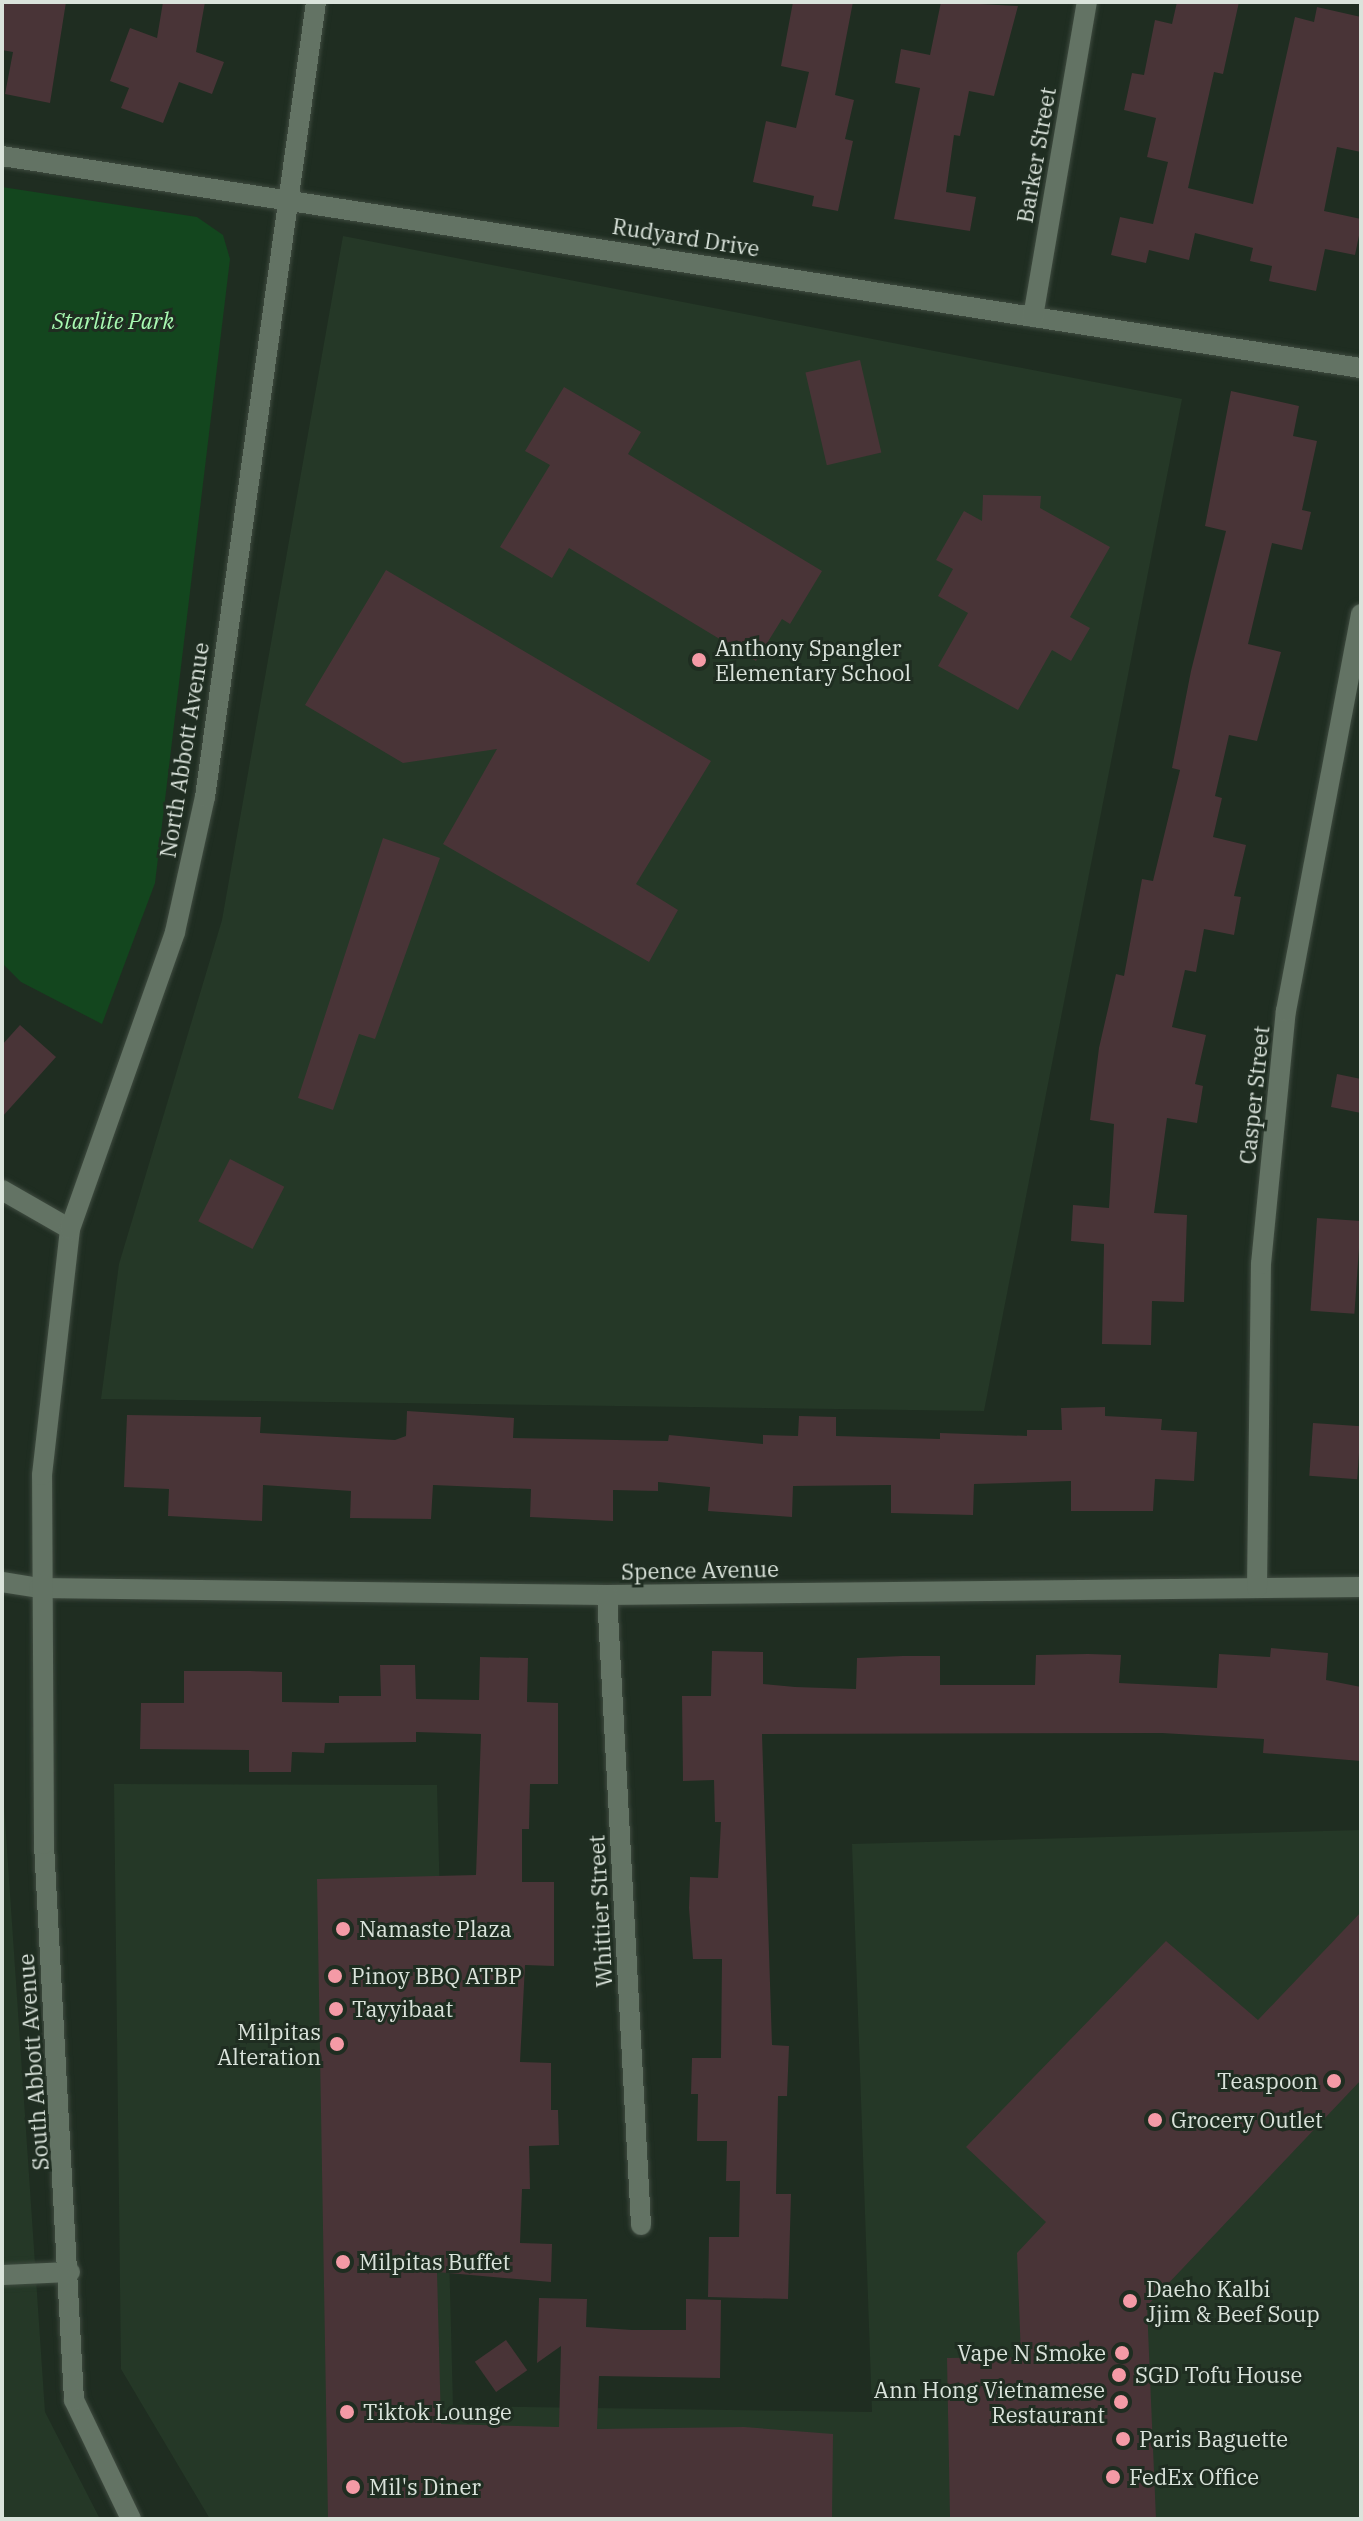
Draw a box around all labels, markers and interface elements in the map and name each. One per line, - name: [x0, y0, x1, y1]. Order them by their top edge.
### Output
- street label: Barker Street: [1011, 85, 1061, 225]
- street label: Rudyard Drive: [610, 212, 762, 262]
- park label: Starlite Park: [52, 308, 174, 334]
- place label: Anthony Spangler Elementary School: [715, 634, 911, 686]
- street label: North Abbott Avenue: [154, 640, 214, 860]
- marker: Anthony Spangler Elementary School: [690, 651, 708, 669]
- street label: Casper Street: [1234, 1025, 1274, 1165]
- street label: Spence Avenue: [621, 1555, 779, 1585]
- street label: Whittier Street: [583, 1834, 617, 1988]
- place label: Namaste Plaza: [359, 1916, 512, 1942]
- marker: Namaste Plaza: [334, 1920, 352, 1938]
- street label: South Abbott Avenue: [12, 1953, 54, 2171]
- place label: Pinoy BBQ ATBP: [351, 1963, 522, 1989]
- marker: Pinoy BBQ ATBP: [326, 1967, 344, 1985]
- place label: Tayyibaat: [352, 1996, 453, 2022]
- marker: Tayyibaat: [327, 2000, 345, 2018]
- place label: Milpitas Alteration: [217, 2018, 321, 2070]
- marker: Milpitas Alteration: [328, 2035, 346, 2053]
- place label: Teaspoon: [1217, 2068, 1318, 2094]
- marker: Teaspoon: [1325, 2072, 1343, 2090]
- place label: Grocery Outlet: [1171, 2107, 1323, 2133]
- marker: Grocery Outlet: [1146, 2111, 1164, 2129]
- place label: Milpitas Buffet: [359, 2249, 510, 2275]
- marker: Milpitas Buffet: [334, 2253, 352, 2271]
- place label: Daeho Kalbi Jjim & Beef Soup: [1146, 2275, 1320, 2326]
- marker: Daeho Kalbi Jjim & Beef Soup: [1121, 2292, 1139, 2310]
- place label: Vape N Smoke: [957, 2340, 1106, 2366]
- marker: Vape N Smoke: [1113, 2344, 1131, 2362]
- place label: SGD Tofu House: [1135, 2362, 1302, 2388]
- marker: SGD Tofu House: [1110, 2366, 1128, 2384]
- place label: Ann Hong Vietnamese Restaurant: [874, 2376, 1105, 2428]
- marker: Ann Hong Vietnamese Restaurant: [1112, 2393, 1130, 2411]
- place label: Tiktok Lounge: [363, 2399, 512, 2425]
- marker: Tiktok Lounge: [338, 2403, 356, 2421]
- place label: Paris Baguette: [1139, 2426, 1288, 2452]
- marker: Paris Baguette: [1114, 2430, 1132, 2448]
- place label: FedEx Office: [1129, 2464, 1259, 2490]
- marker: FedEx Office: [1104, 2468, 1122, 2486]
- place label: Mil's Diner: [369, 2474, 481, 2500]
- marker: Mil's Diner: [344, 2478, 362, 2496]

